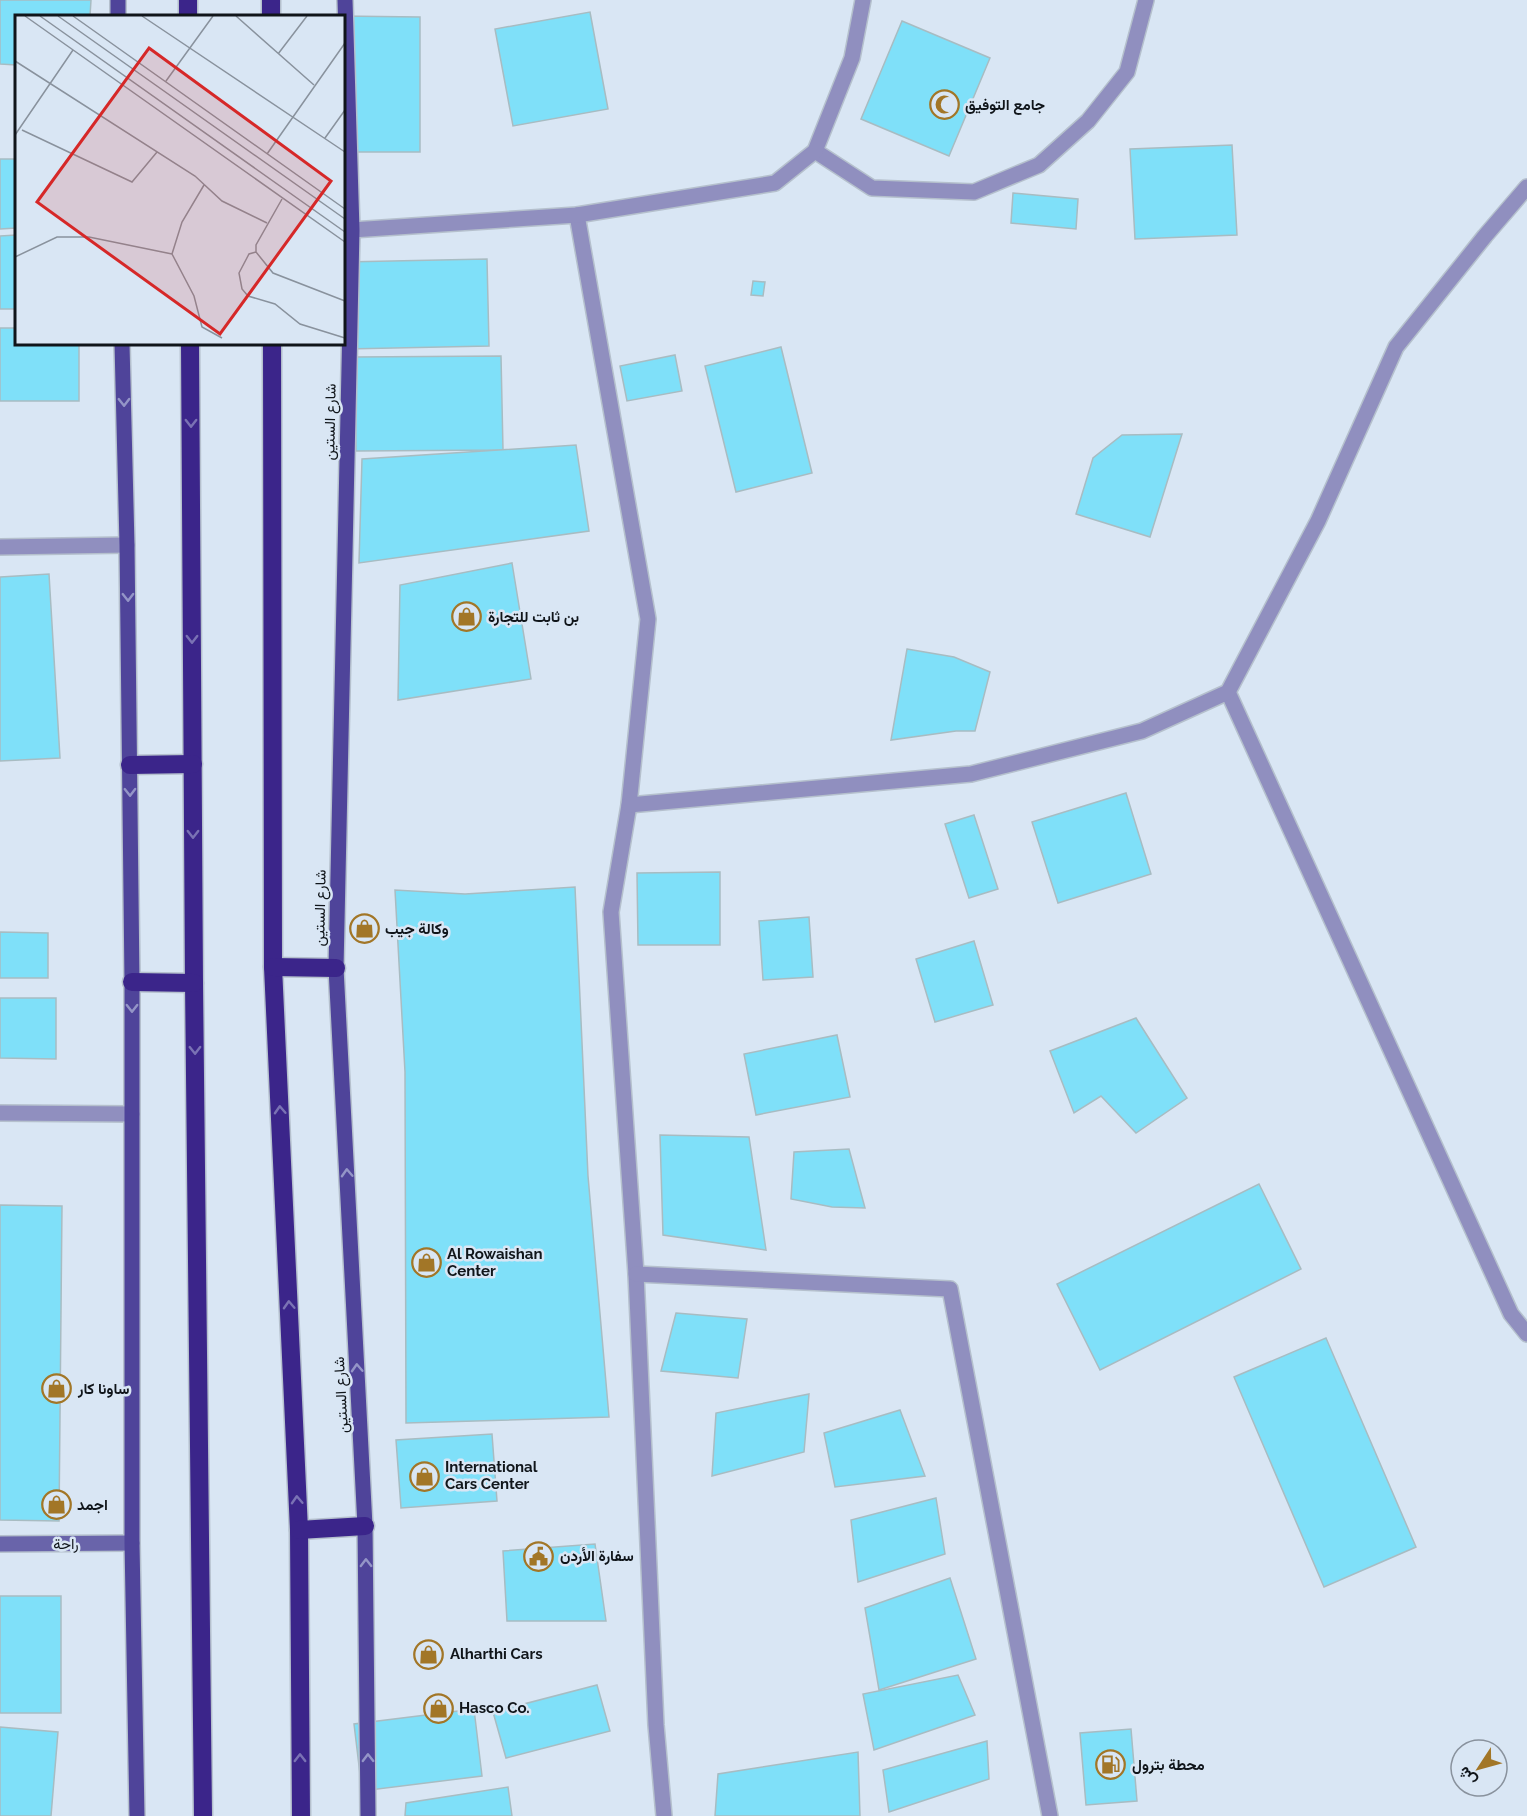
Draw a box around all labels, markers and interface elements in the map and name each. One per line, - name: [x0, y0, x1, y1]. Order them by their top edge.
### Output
- inset map: [15, 15, 345, 345]
- mosque icon: جامع التوفيق: [928, 89, 960, 121]
- place label: جامع التوفيق: [965, 96, 1045, 115]
- street label: شارع الستين: [320, 383, 342, 460]
- one-way arrow: [118, 397, 130, 406]
- one-way arrow: [184, 418, 197, 427]
- one-way arrow: [122, 592, 134, 601]
- shop icon: بن ثابت للتجارة: [451, 601, 483, 633]
- place label: بن ثابت للتجارة: [488, 608, 579, 626]
- one-way arrow: [186, 634, 198, 643]
- one-way arrow: [124, 787, 136, 796]
- one-way arrow: [187, 829, 199, 838]
- street label: شارع الستين: [310, 869, 332, 946]
- shop icon: وكالة جيب: [348, 913, 380, 945]
- place label: وكالة جيب: [385, 920, 449, 938]
- one-way arrow: [126, 1003, 138, 1012]
- one-way arrow: [189, 1045, 201, 1054]
- one-way arrow: [273, 1105, 286, 1114]
- one-way arrow: [341, 1168, 354, 1177]
- place label: Al Rowaishan Center: [447, 1245, 542, 1280]
- shop icon: Al Rowaishan Center: [410, 1247, 442, 1279]
- one-way arrow: [282, 1300, 295, 1309]
- street label: شارع الستين: [330, 1356, 354, 1434]
- one-way arrow: [351, 1363, 364, 1372]
- shop icon: ساونا كار: [41, 1373, 73, 1405]
- place label: ساونا كار: [77, 1380, 130, 1398]
- place label: International Cars Center: [445, 1458, 538, 1493]
- shop icon: International Cars Center: [408, 1460, 440, 1492]
- shop icon: اجمد: [40, 1489, 72, 1521]
- one-way arrow: [291, 1495, 304, 1504]
- place label: اجمد: [77, 1496, 108, 1514]
- street label: راحة: [53, 1535, 79, 1553]
- public building icon: سفارة الأردن: [523, 1540, 555, 1572]
- place label: سفارة الأردن: [560, 1547, 634, 1565]
- one-way arrow: [360, 1558, 372, 1567]
- shop icon: Alharthi Cars: [413, 1638, 445, 1670]
- place label: Alharthi Cars: [450, 1645, 543, 1663]
- shop icon: Hasco Co.: [422, 1692, 454, 1724]
- place label: Hasco Co.: [459, 1699, 530, 1717]
- north arrow: [1449, 1738, 1509, 1798]
- fuel station icon: محطة بترول: [1095, 1749, 1127, 1781]
- one-way arrow: [294, 1753, 306, 1762]
- one-way arrow: [361, 1753, 374, 1762]
- place label: محطة بترول: [1132, 1756, 1205, 1774]
- text: ش: [1454, 1763, 1481, 1790]

